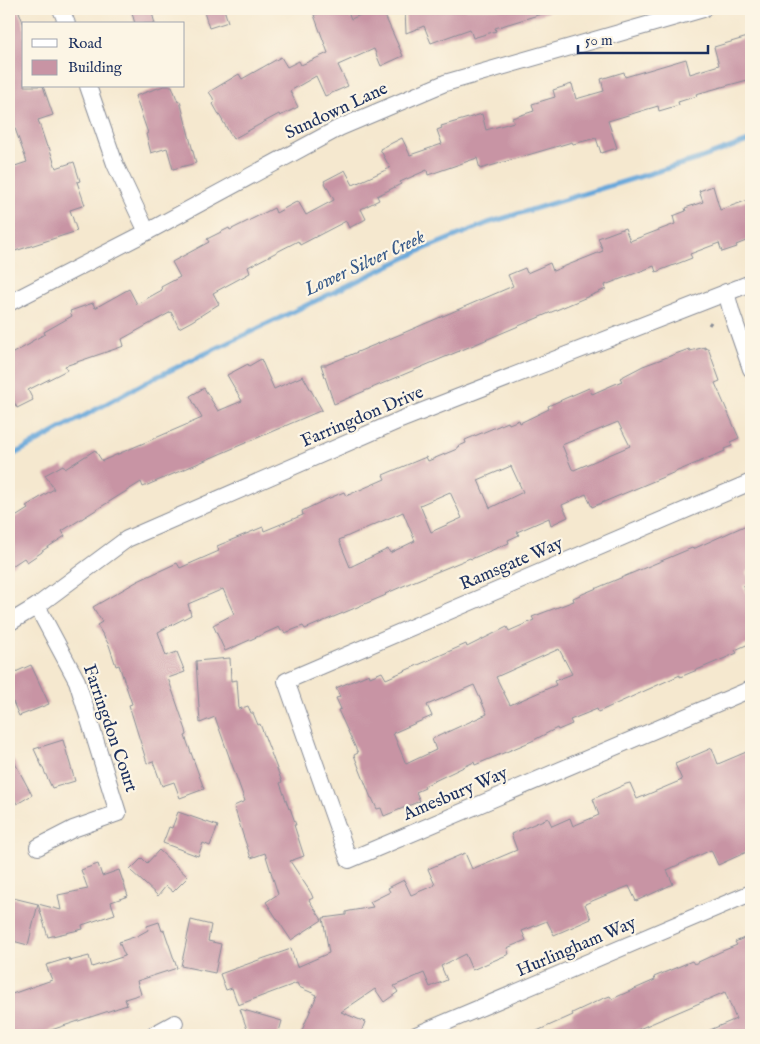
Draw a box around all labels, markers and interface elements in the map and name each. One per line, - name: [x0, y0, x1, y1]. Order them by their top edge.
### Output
- legend: [22, 22, 185, 88]
- scale bar: [578, 22, 708, 54]
- text: 50 m: [585, 31, 613, 50]
- text: Road: [68, 34, 103, 53]
- text: Building: [68, 58, 123, 77]
- street label: Sundown Lane: [281, 77, 392, 145]
- water label: Lower Silver Creek: [300, 225, 429, 303]
- street label: Farringdon Drive: [298, 381, 427, 454]
- street label: Ramsgate Way: [456, 532, 567, 596]
- street label: Farringdon Court: [77, 662, 142, 795]
- street label: Amesbury Way: [399, 762, 511, 827]
- street label: Hurlingham Way: [513, 912, 640, 983]

